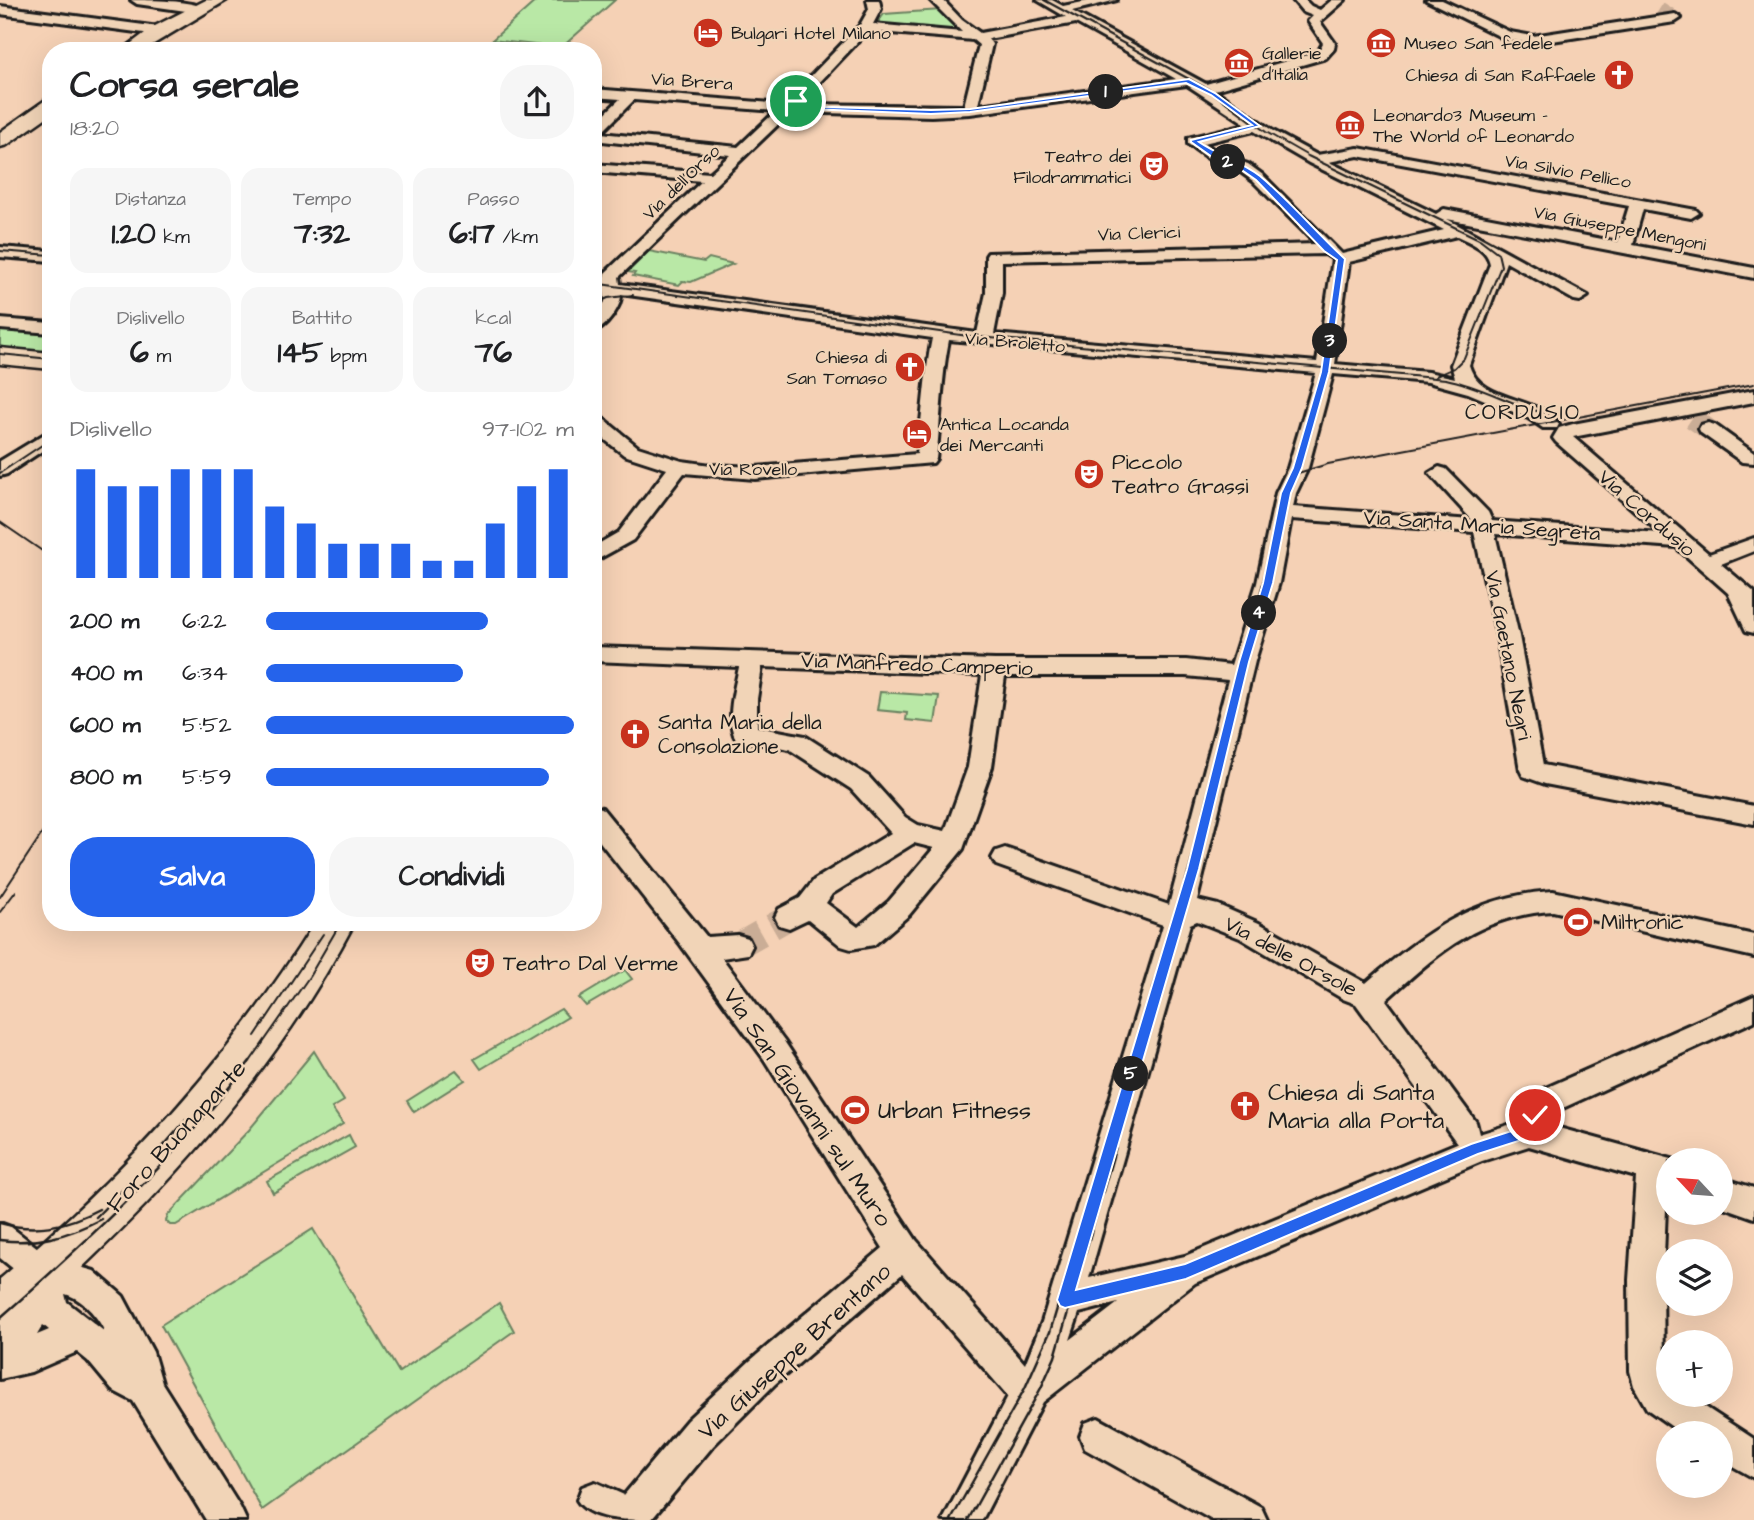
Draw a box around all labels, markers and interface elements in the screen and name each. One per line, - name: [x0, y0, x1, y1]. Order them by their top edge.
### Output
- hotel icon: Bulgari Hotel Milano: [691, 16, 725, 50]
- place label: Bulgari Hotel Milano: [731, 21, 891, 47]
- museum icon: Museo San fedele: [1364, 26, 1398, 60]
- place label: Museo San fedele: [1404, 31, 1553, 56]
- place label: Gallerie d'Italia: [1262, 41, 1322, 87]
- museum icon: Gallerie d'Italia: [1222, 46, 1256, 80]
- church icon: Chiesa di San Raffaele: [1602, 58, 1636, 92]
- text: Corsa serale: [70, 60, 299, 112]
- place label: Chiesa di San Raffaele: [1406, 63, 1596, 88]
- button: share: [500, 65, 574, 139]
- street label: Via Brera: [650, 66, 734, 97]
- pin: [766, 71, 826, 131]
- pin: 1: [1088, 74, 1124, 110]
- text: 1: [1104, 78, 1107, 105]
- icon: arrive: [777, 82, 815, 120]
- place label: Leonardo3 Museum – The World of Leonardo: [1373, 103, 1574, 149]
- museum icon: Leonardo3 Museum – The World of Leonardo: [1333, 108, 1367, 142]
- text: 18:20: [70, 112, 119, 144]
- street label: Via dell'Orso: [637, 139, 726, 226]
- place label: Teatro dei Filodrammatici: [1013, 144, 1131, 190]
- pin: 2: [1210, 144, 1246, 180]
- text: 2: [1222, 148, 1233, 175]
- street label: Via Silvio Pellico: [1503, 148, 1633, 195]
- theatre icon: Teatro dei Filodrammatici: [1137, 149, 1171, 183]
- text: Distanza: [115, 186, 186, 213]
- text: Tempo: [293, 186, 351, 213]
- text: Passo: [468, 186, 519, 213]
- street label: Via Giuseppe Mengoni: [1531, 200, 1709, 259]
- text: 1.20: [112, 213, 156, 255]
- text: 7:32: [294, 213, 350, 255]
- text: 6:17: [449, 213, 495, 255]
- street label: Via Clerici: [1097, 220, 1181, 247]
- text: km: [156, 224, 190, 251]
- text: /km: [495, 224, 538, 251]
- text: Dislivello: [117, 305, 184, 332]
- text: Battito: [292, 305, 352, 332]
- text: kcal: [475, 305, 512, 332]
- pin: 3: [1312, 324, 1348, 358]
- street label: Via Broletto: [964, 326, 1066, 359]
- text: 3: [1325, 327, 1334, 354]
- text: 6: [130, 332, 149, 374]
- text: 145: [277, 332, 323, 374]
- text: 76: [475, 332, 512, 374]
- text: m: [149, 343, 171, 370]
- text: bpm: [323, 343, 367, 370]
- place label: Chiesa di San Tomaso: [786, 345, 887, 391]
- church icon: Chiesa di San Tomaso: [893, 350, 927, 384]
- district label: CORDUSIO: [1465, 398, 1581, 427]
- place label: Antica Locanda dei Mercanti: [940, 412, 1069, 458]
- text: Dislivello: [70, 413, 152, 445]
- text: 97–102 m: [482, 413, 574, 445]
- hotel icon: Antica Locanda dei Mercanti: [900, 417, 934, 451]
- place label: Piccolo Teatro Grassi: [1112, 448, 1249, 501]
- street label: Via Rovello: [709, 457, 797, 482]
- theatre icon: Piccolo Teatro Grassi: [1072, 457, 1106, 491]
- street label: Via Cordusio: [1592, 463, 1702, 564]
- street label: Via Santa Maria Segreta: [1362, 503, 1602, 550]
- street label: Via Gaetano Negri: [1476, 568, 1539, 743]
- pin: 4: [1242, 596, 1276, 630]
- text: 4: [1252, 599, 1265, 626]
- text: 200 m: [70, 605, 139, 637]
- text: 6:22: [182, 605, 227, 637]
- street label: Via Manfredo Camperio: [801, 646, 1034, 684]
- text: 400 m: [70, 657, 142, 689]
- text: 6:34: [182, 657, 228, 689]
- place label: Santa Maria della Consolazione: [658, 708, 822, 761]
- text: 600 m: [70, 709, 141, 741]
- text: 5:52: [182, 709, 232, 741]
- church icon: Santa Maria della Consolazione: [618, 717, 652, 751]
- text: 800 m: [70, 761, 141, 793]
- text: 5:59: [182, 761, 232, 793]
- button: Salva: [70, 837, 315, 917]
- button: Condividi: [329, 837, 574, 917]
- sports icon: Miltronic: [1561, 905, 1595, 939]
- place label: Miltronic: [1601, 908, 1684, 937]
- street label: Via delle Orsole: [1219, 909, 1362, 1004]
- theatre icon: Teatro Dal Verme: [463, 946, 497, 980]
- place label: Teatro Dal Verme: [503, 949, 678, 978]
- street label: Via San Giovanni sul Muro: [714, 981, 900, 1234]
- street label: Foro Buonaparte: [99, 1053, 255, 1220]
- pin: 5: [1114, 1056, 1148, 1092]
- text: 5: [1124, 1060, 1137, 1087]
- place label: Chiesa di Santa Maria alla Porta: [1268, 1076, 1444, 1138]
- pin: [1505, 1085, 1565, 1145]
- church icon: Chiesa di Santa Maria alla Porta: [1228, 1089, 1262, 1123]
- sports icon: Urban Fitness: [838, 1093, 872, 1127]
- place label: Urban Fitness: [878, 1094, 1031, 1128]
- icon: check: [1516, 1096, 1554, 1134]
- north arrow: [1656, 1148, 1732, 1225]
- map controls: [1656, 1148, 1733, 1498]
- button: layers: [1656, 1239, 1733, 1316]
- street label: Via Giuseppe Brentano: [690, 1255, 899, 1448]
- button: +: [1656, 1330, 1733, 1407]
- button: −: [1656, 1421, 1733, 1498]

